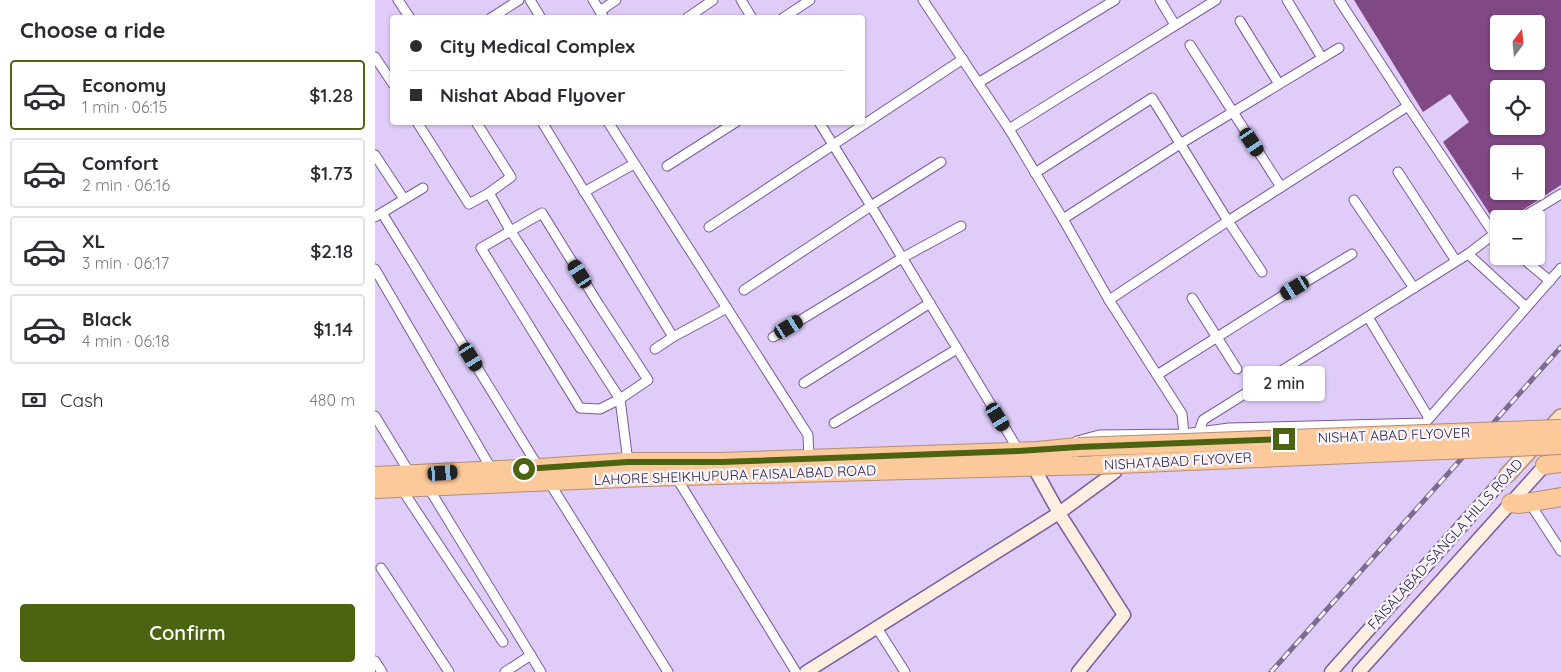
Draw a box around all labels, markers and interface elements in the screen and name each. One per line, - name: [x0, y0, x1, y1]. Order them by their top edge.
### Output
- north arrow: [1490, 15, 1545, 70]
- map controls: [1490, 15, 1545, 265]
- text: Choose a ride: [20, 16, 165, 44]
- text: City Medical Complex: [440, 34, 635, 58]
- icon: car: [22, 73, 67, 118]
- text: Economy: [82, 73, 166, 97]
- button: locate: [1490, 80, 1545, 135]
- text: $1.28: [309, 83, 353, 107]
- text: Nishat Abad Flyover: [440, 83, 625, 107]
- text: 1 min · 06:15: [82, 97, 167, 117]
- car: [1237, 125, 1266, 159]
- button: +: [1490, 145, 1545, 200]
- icon: car: [22, 151, 67, 196]
- text: Comfort: [82, 151, 159, 175]
- text: $1.73: [310, 161, 353, 185]
- text: 2 min · 06:16: [82, 175, 170, 195]
- button: −: [1490, 210, 1545, 265]
- icon: car: [22, 229, 67, 274]
- text: XL: [82, 229, 105, 253]
- text: $2.18: [310, 239, 353, 263]
- text: 3 min · 06:17: [82, 253, 169, 273]
- car: [565, 257, 594, 291]
- car: [1278, 274, 1311, 302]
- icon: car: [22, 307, 67, 352]
- text: Black: [82, 307, 132, 331]
- car: [772, 313, 805, 341]
- text: $1.14: [313, 317, 353, 341]
- text: 4 min · 06:18: [82, 331, 170, 351]
- car: [456, 340, 485, 374]
- callout: 2 min: [1243, 366, 1325, 402]
- text: 2 min: [1263, 373, 1305, 393]
- icon: cash: [20, 386, 48, 414]
- text: Cash: [60, 388, 104, 412]
- text: 480 m: [309, 390, 355, 410]
- car: [983, 400, 1012, 434]
- street label: NISHAT ABAD FLYOVER: [1317, 423, 1471, 447]
- route end: [1273, 428, 1295, 450]
- street label: NISHATABAD FLYOVER: [1104, 448, 1252, 474]
- street label: FAISALABAD-SANGLA HILLS ROAD: [1364, 455, 1526, 633]
- route start: [513, 458, 535, 480]
- street label: LAHORE SHEIKHUPURA FAISALABAD ROAD: [594, 461, 876, 489]
- car: [427, 464, 458, 482]
- button: Confirm: [20, 604, 355, 662]

